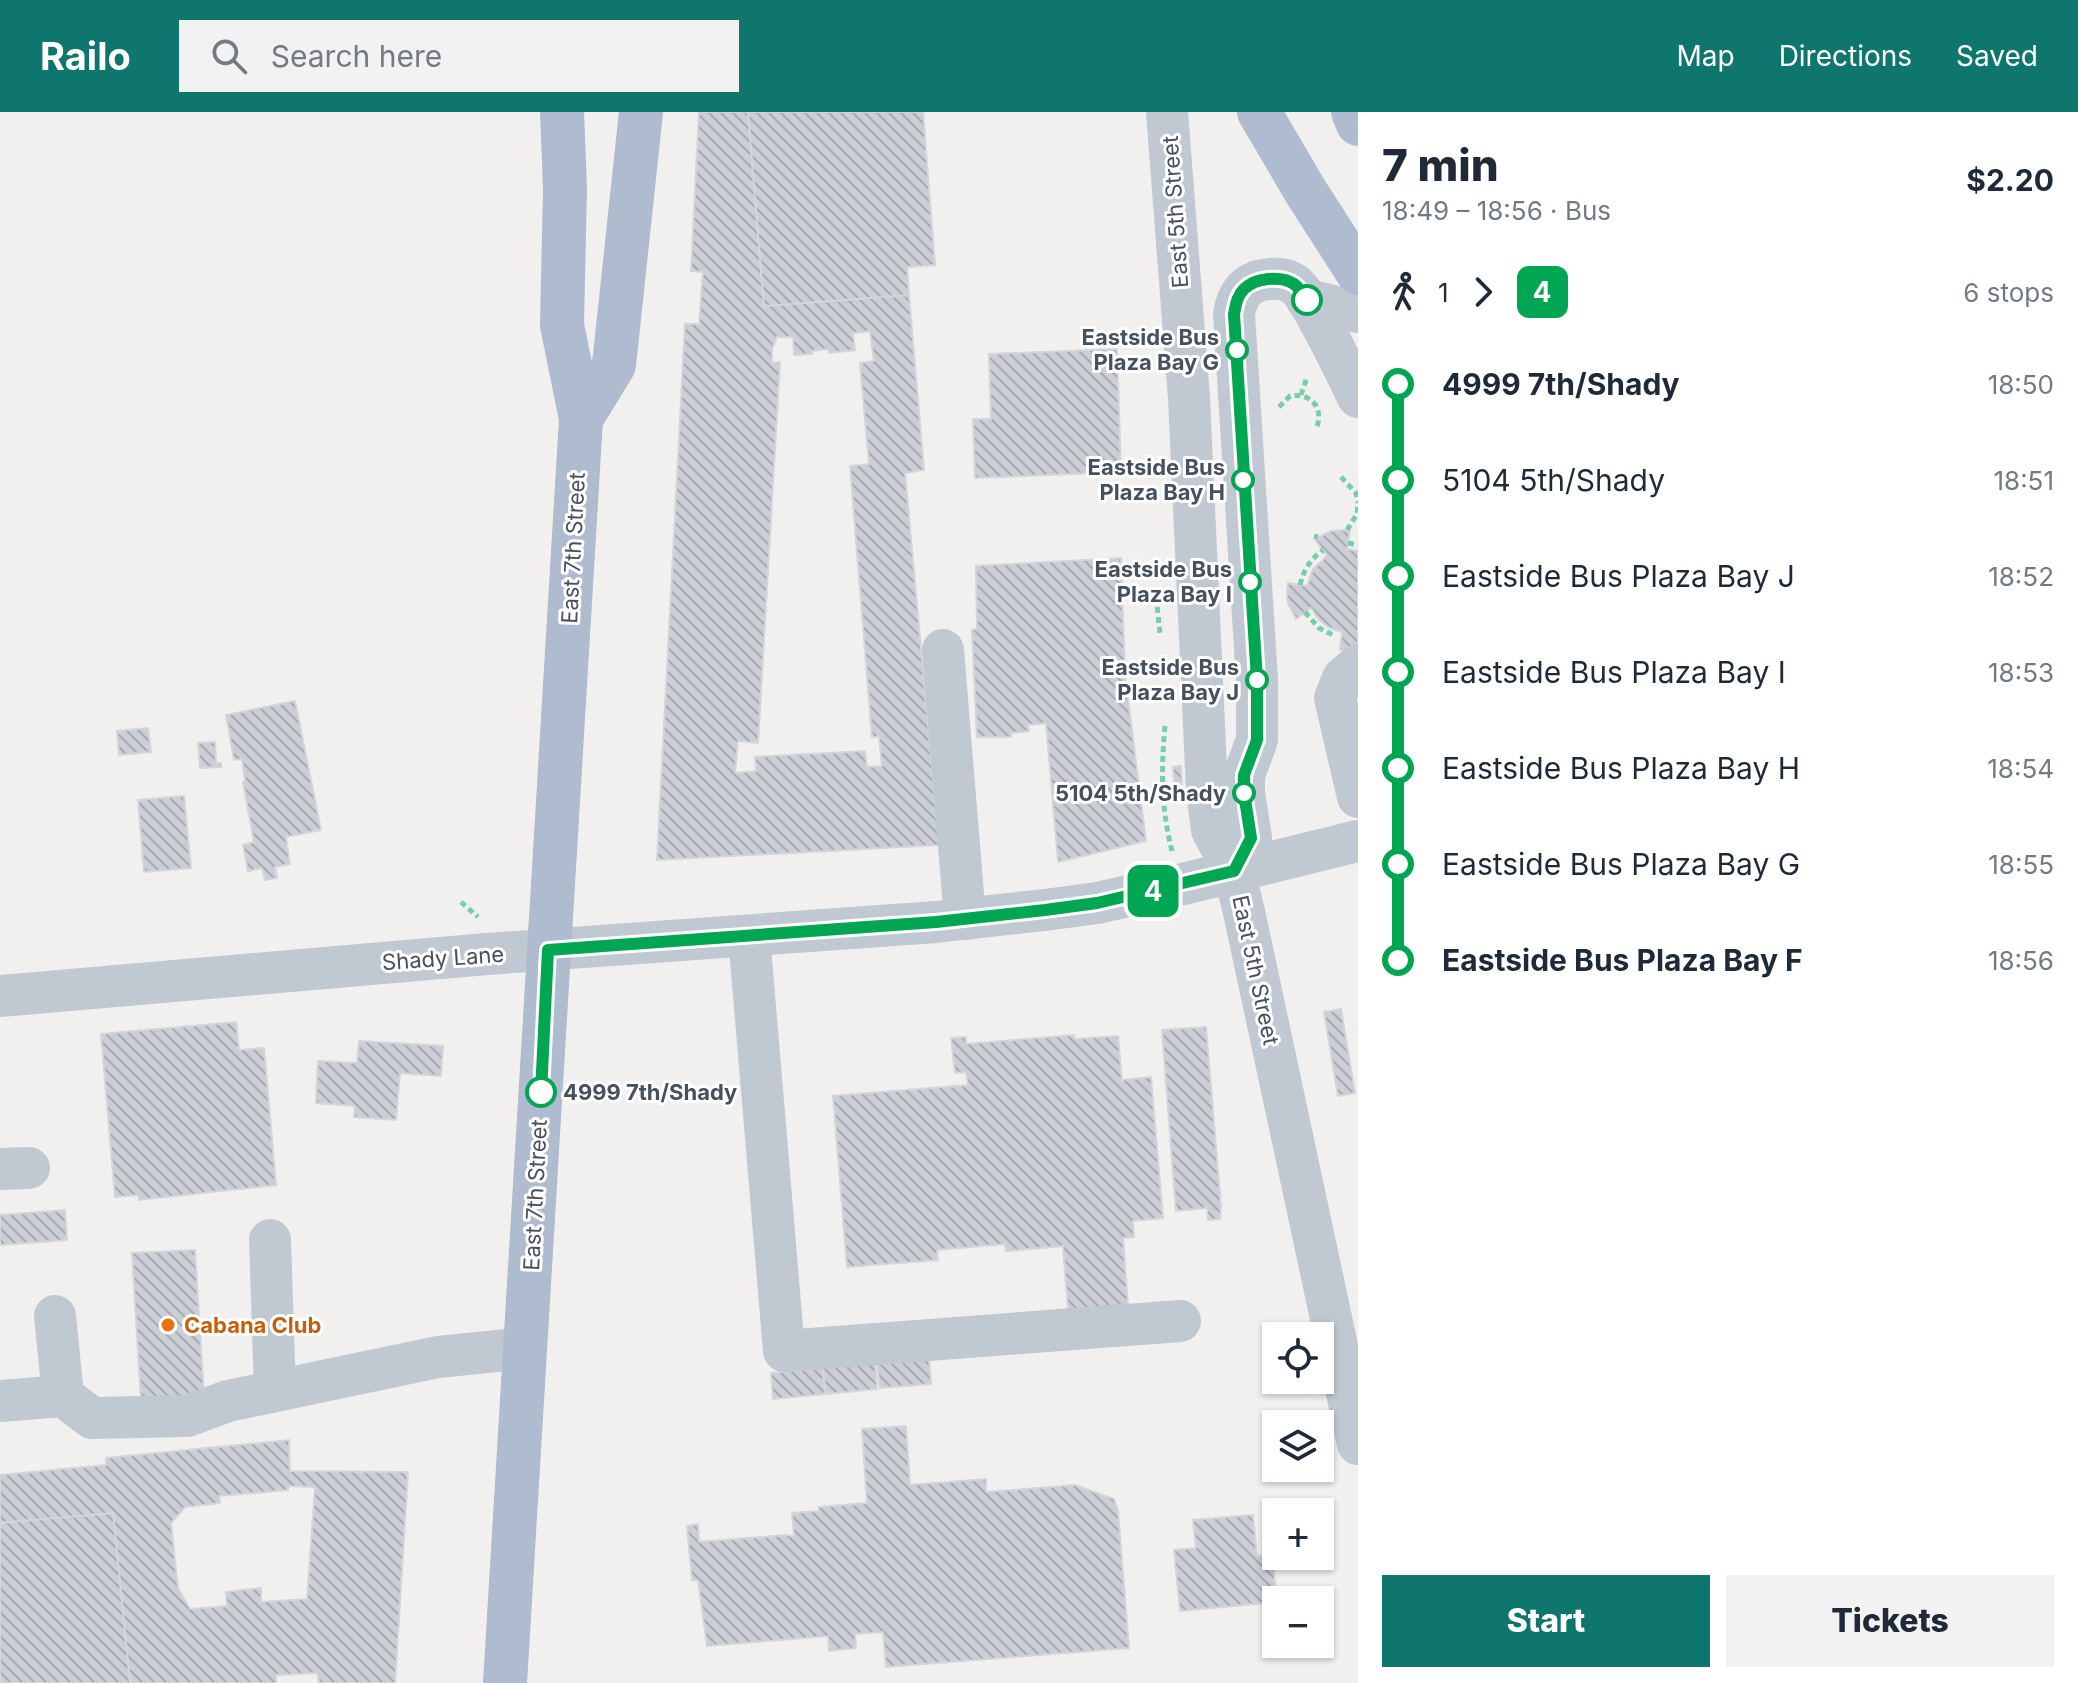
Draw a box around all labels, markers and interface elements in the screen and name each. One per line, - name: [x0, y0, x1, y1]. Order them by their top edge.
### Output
- search box: [179, 20, 739, 92]
- text: Railo: [40, 33, 131, 79]
- icon: search: [207, 34, 251, 78]
- text: Search here: [271, 38, 442, 74]
- text: Map: [1676, 39, 1735, 73]
- text: Directions: [1779, 39, 1912, 73]
- text: Saved: [1956, 39, 2038, 73]
- street label: East 5th Street: [1157, 135, 1193, 289]
- text: 7 min: [1382, 138, 1499, 192]
- text: $2.20: [1966, 162, 2054, 198]
- text: 18:49 – 18:56 · Bus: [1382, 195, 1611, 226]
- icon: walk: [1382, 270, 1426, 314]
- icon: forward: [1461, 270, 1505, 314]
- text: 4: [1533, 275, 1552, 309]
- text: 1: [1438, 277, 1449, 308]
- text: 6 stops: [1963, 277, 2054, 308]
- unlabelled marker: [1292, 285, 1322, 315]
- place label: Eastside Bus Plaza Bay G: [1082, 324, 1219, 375]
- marker: Eastside Bus Plaza Bay G: [1226, 339, 1248, 361]
- text: 4999 7th/Shady: [1442, 366, 1680, 402]
- text: 18:50: [1988, 369, 2054, 400]
- place label: Eastside Bus Plaza Bay H: [1088, 454, 1225, 505]
- text: 5104 5th/Shady: [1442, 462, 1665, 498]
- text: 18:51: [1993, 465, 2054, 496]
- marker: Eastside Bus Plaza Bay H: [1232, 469, 1254, 491]
- street label: East 7th Street: [556, 472, 590, 624]
- place label: Eastside Bus Plaza Bay I: [1095, 556, 1232, 607]
- text: Eastside Bus Plaza Bay J: [1442, 558, 1795, 594]
- text: 18:52: [1988, 561, 2054, 592]
- marker: Eastside Bus Plaza Bay I: [1239, 571, 1261, 593]
- place label: Eastside Bus Plaza Bay J: [1102, 654, 1239, 705]
- text: Eastside Bus Plaza Bay I: [1442, 654, 1786, 690]
- text: 18:53: [1988, 657, 2054, 688]
- marker: Eastside Bus Plaza Bay J: [1246, 669, 1268, 691]
- text: Eastside Bus Plaza Bay H: [1442, 750, 1800, 786]
- text: 18:54: [1987, 753, 2054, 784]
- place label: 5104 5th/Shady: [1055, 780, 1226, 806]
- marker: 5104 5th/Shady: [1233, 782, 1255, 804]
- text: Eastside Bus Plaza Bay G: [1442, 846, 1800, 882]
- text: 18:55: [1988, 849, 2054, 880]
- line badge: 4: [1127, 865, 1179, 917]
- text: 4: [1144, 874, 1162, 908]
- street label: East 5th Street: [1227, 893, 1285, 1047]
- street label: Shady Lane: [381, 941, 505, 975]
- text: Eastside Bus Plaza Bay F: [1442, 942, 1803, 978]
- text: 18:56: [1988, 945, 2054, 976]
- marker: 4999 7th/Shady: [526, 1077, 556, 1107]
- place label: 4999 7th/Shady: [563, 1079, 737, 1105]
- street label: East 7th Street: [518, 1119, 552, 1271]
- place label: Cabana Club: [184, 1312, 321, 1338]
- marker: Cabana Club: [159, 1316, 177, 1334]
- map controls: [1262, 1322, 1334, 1658]
- button: locate: [1262, 1322, 1334, 1394]
- button: layers: [1262, 1410, 1334, 1482]
- button: +: [1262, 1498, 1334, 1570]
- button: Start: [1382, 1575, 1710, 1667]
- button: Tickets: [1726, 1575, 2054, 1667]
- button: −: [1262, 1586, 1334, 1658]

